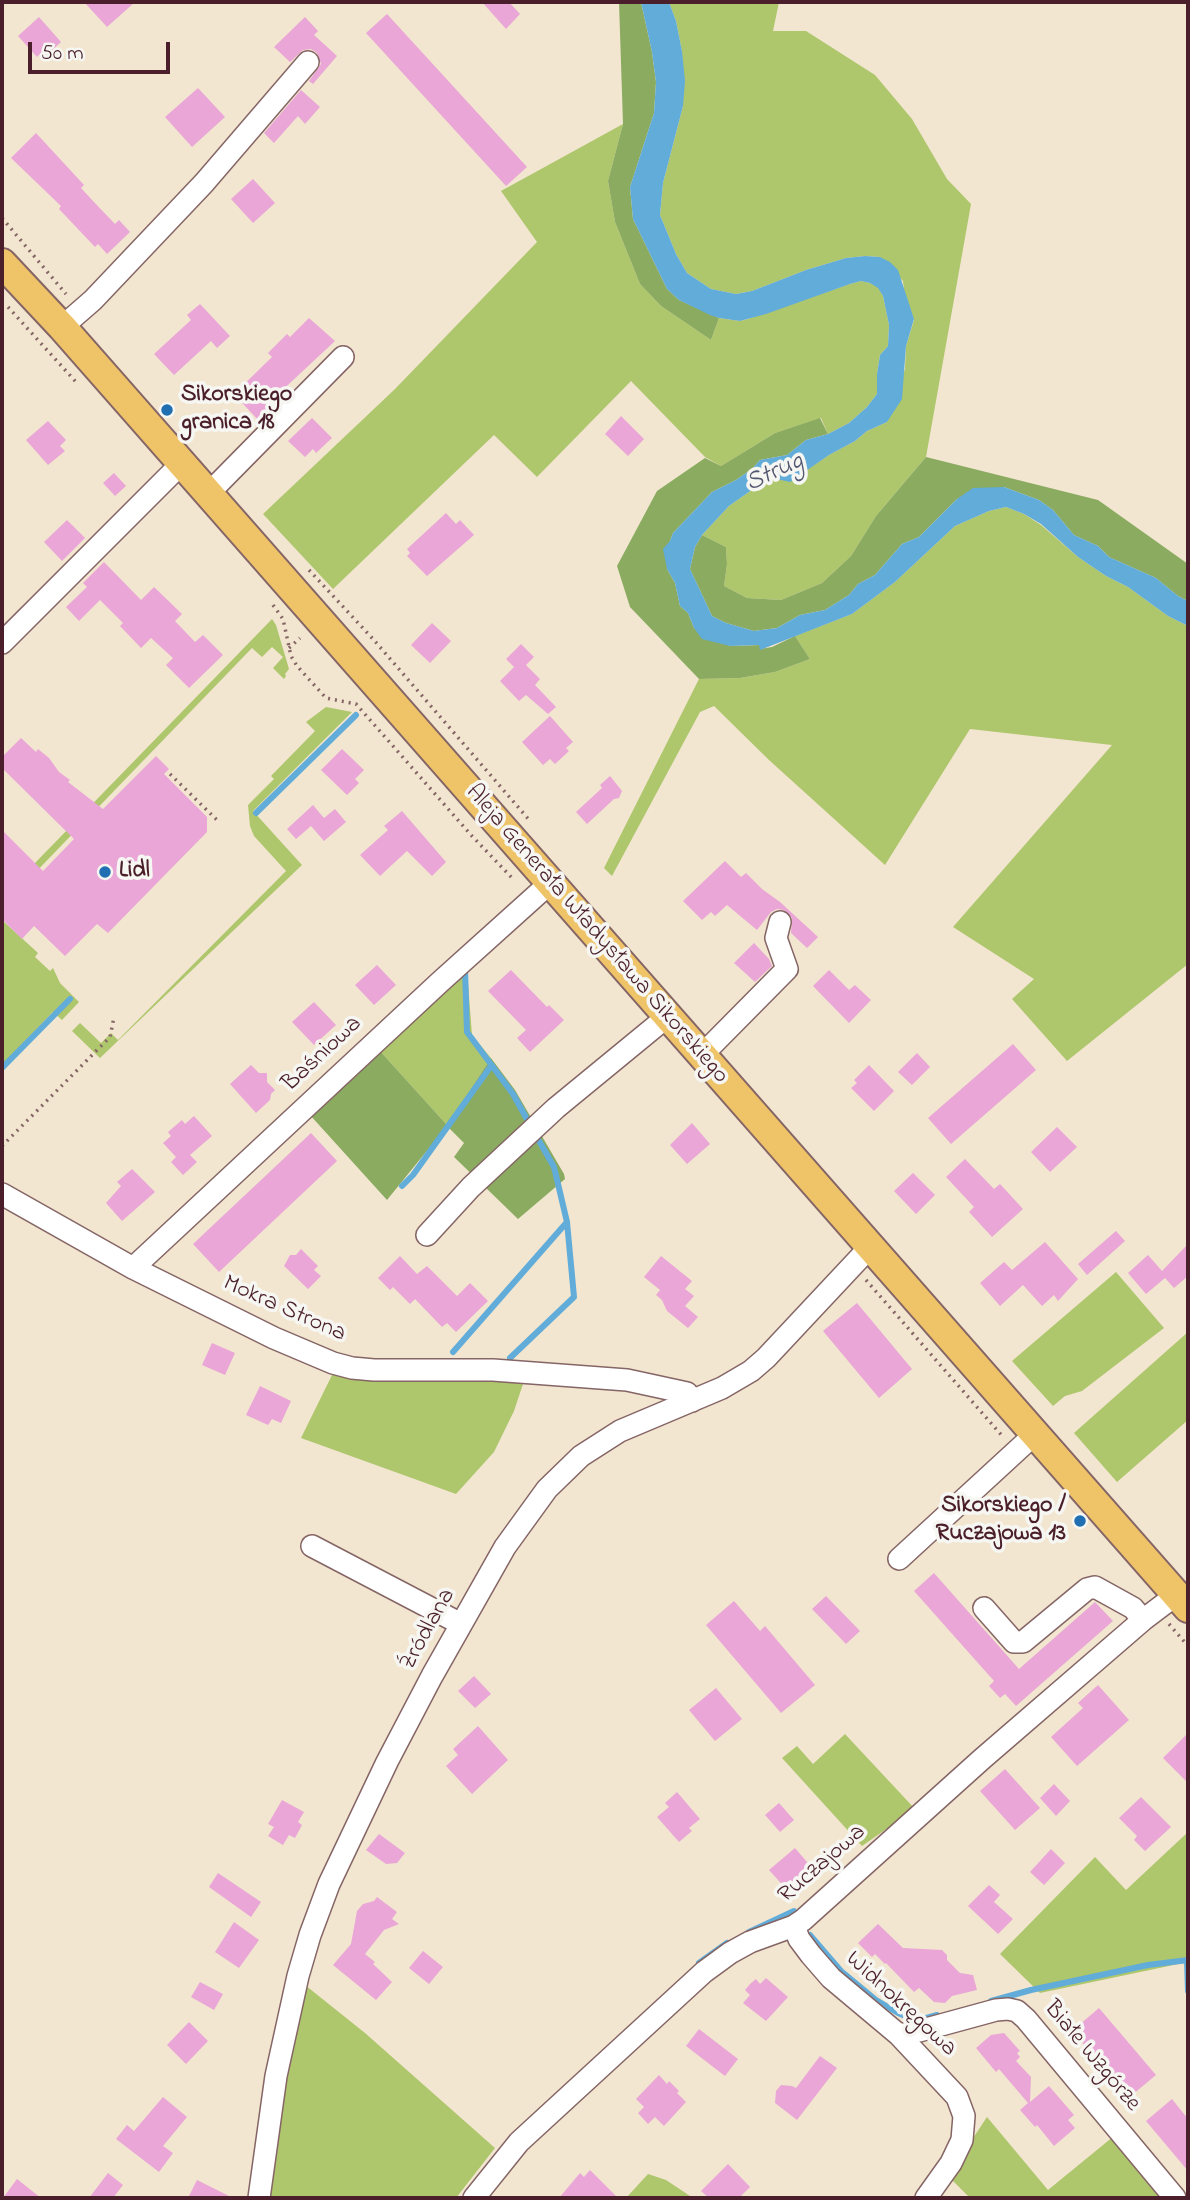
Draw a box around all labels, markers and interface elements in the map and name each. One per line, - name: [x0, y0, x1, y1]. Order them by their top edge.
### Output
- scale bar: [32, 28, 173, 72]
- text: 50 m: [41, 39, 84, 69]
- place label: Sikorskiego granica 18: [181, 382, 292, 438]
- marker: Sikorskiego granica 18: [159, 402, 175, 418]
- water label: Strug: [741, 447, 809, 501]
- street label: Aleja Generała Władysława Sikorskiego: [458, 780, 734, 1090]
- place label: Lidl: [119, 858, 150, 886]
- marker: Lidl: [97, 864, 113, 880]
- street label: Baśniowa: [277, 1011, 369, 1099]
- street label: Mokra Strona: [218, 1270, 350, 1350]
- place label: Sikorskiego / Ruczajowa 13: [936, 1493, 1066, 1549]
- marker: Sikorskiego / Ruczajowa 13: [1072, 1513, 1088, 1529]
- street label: Źródlana: [395, 1584, 463, 1676]
- street label: Ruczajowa: [773, 1819, 873, 1911]
- street label: Widnokręgowa: [838, 1946, 962, 2064]
- street label: Białe Wzgórze: [1036, 1996, 1146, 2118]

